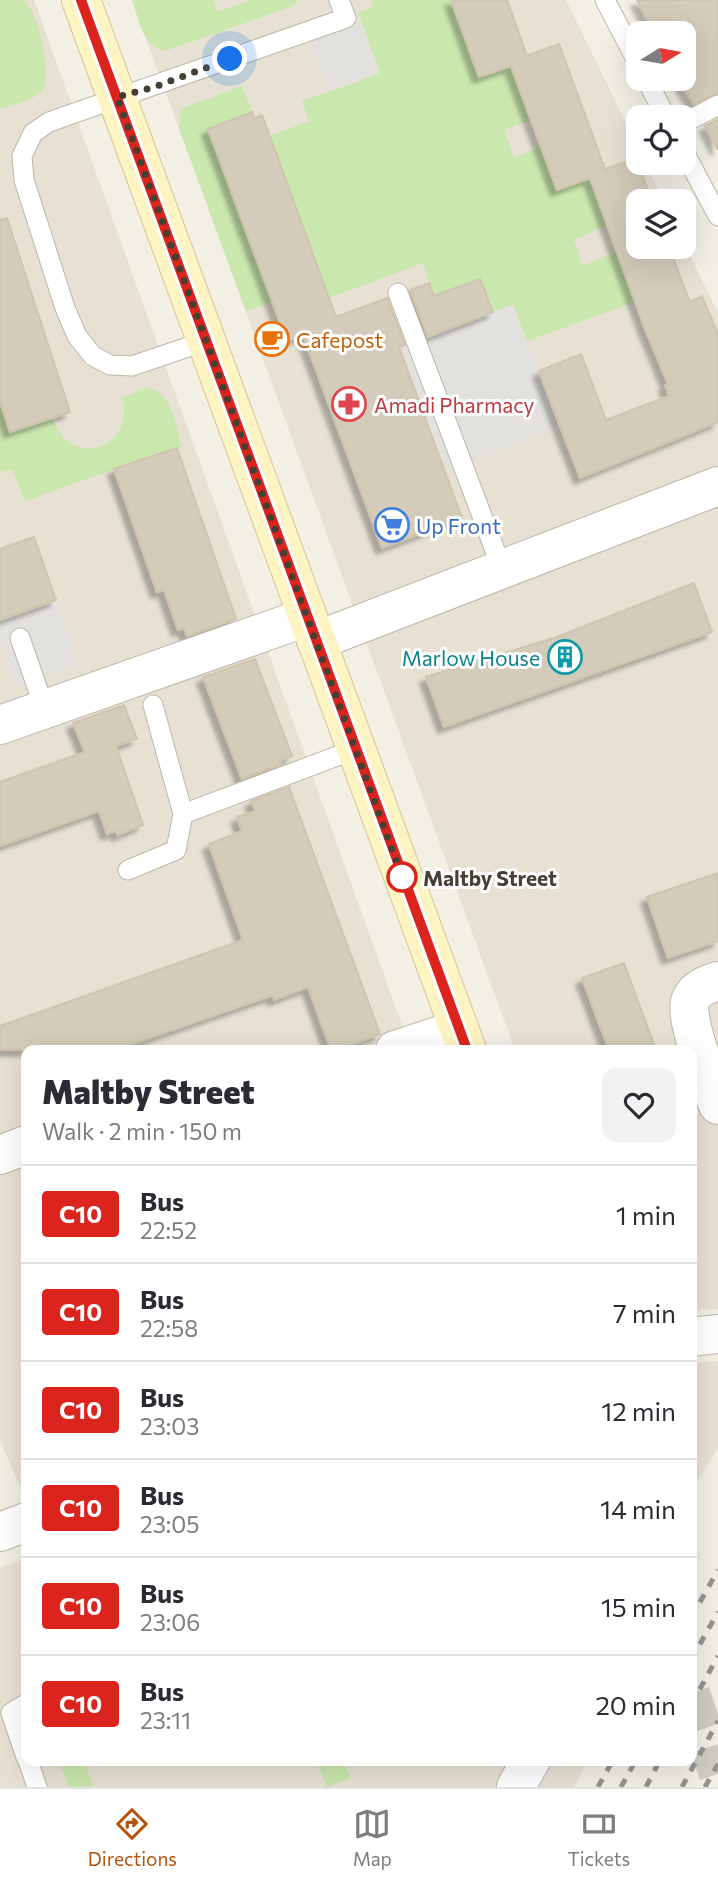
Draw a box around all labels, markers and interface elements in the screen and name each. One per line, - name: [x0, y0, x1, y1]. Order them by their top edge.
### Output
- north arrow: [626, 21, 696, 91]
- map controls: [626, 21, 696, 259]
- your location: [212, 41, 247, 76]
- button: locate: [626, 105, 696, 175]
- button: layers: [626, 189, 696, 259]
- cafe icon: Cafepost: [253, 320, 291, 358]
- place label: Cafepost: [296, 327, 383, 352]
- pharmacy icon: Amadi Pharmacy: [330, 385, 368, 423]
- place label: Amadi Pharmacy: [374, 392, 535, 417]
- supermarket icon: Up Front: [373, 506, 411, 544]
- place label: Up Front: [416, 513, 501, 538]
- building icon: Marlow House: [546, 638, 584, 676]
- place label: Marlow House: [402, 645, 540, 670]
- marker: Maltby Street: [387, 862, 417, 892]
- place label: Maltby Street: [423, 865, 557, 890]
- button: heart: [602, 1068, 676, 1142]
- text: Maltby Street: [42, 1070, 255, 1111]
- text: Walk · 2 min · 150 m: [42, 1117, 242, 1145]
- text: Bus: [140, 1185, 184, 1216]
- text: C10: [59, 1199, 102, 1228]
- text: 1 min: [616, 1199, 676, 1230]
- text: 22:52: [140, 1216, 197, 1244]
- text: Bus: [140, 1283, 184, 1314]
- text: C10: [59, 1297, 102, 1326]
- text: 7 min: [613, 1297, 676, 1328]
- text: 22:58: [140, 1314, 198, 1342]
- text: Bus: [140, 1381, 184, 1412]
- text: C10: [59, 1395, 102, 1424]
- text: 12 min: [601, 1395, 676, 1426]
- text: 23:03: [140, 1412, 199, 1440]
- text: Bus: [140, 1479, 184, 1510]
- text: C10: [59, 1493, 102, 1522]
- text: 14 min: [600, 1493, 676, 1524]
- text: 23:05: [140, 1510, 200, 1538]
- text: Bus: [140, 1577, 184, 1608]
- text: C10: [59, 1591, 102, 1620]
- text: 15 min: [601, 1591, 676, 1622]
- text: 23:06: [140, 1608, 200, 1636]
- text: Bus: [140, 1675, 184, 1706]
- text: C10: [59, 1689, 102, 1718]
- text: 20 min: [595, 1689, 676, 1720]
- text: 23:11: [140, 1706, 191, 1734]
- tab: Directions: [88, 1805, 177, 1870]
- tab: Map: [353, 1805, 392, 1870]
- tab: Tickets: [567, 1805, 630, 1870]

